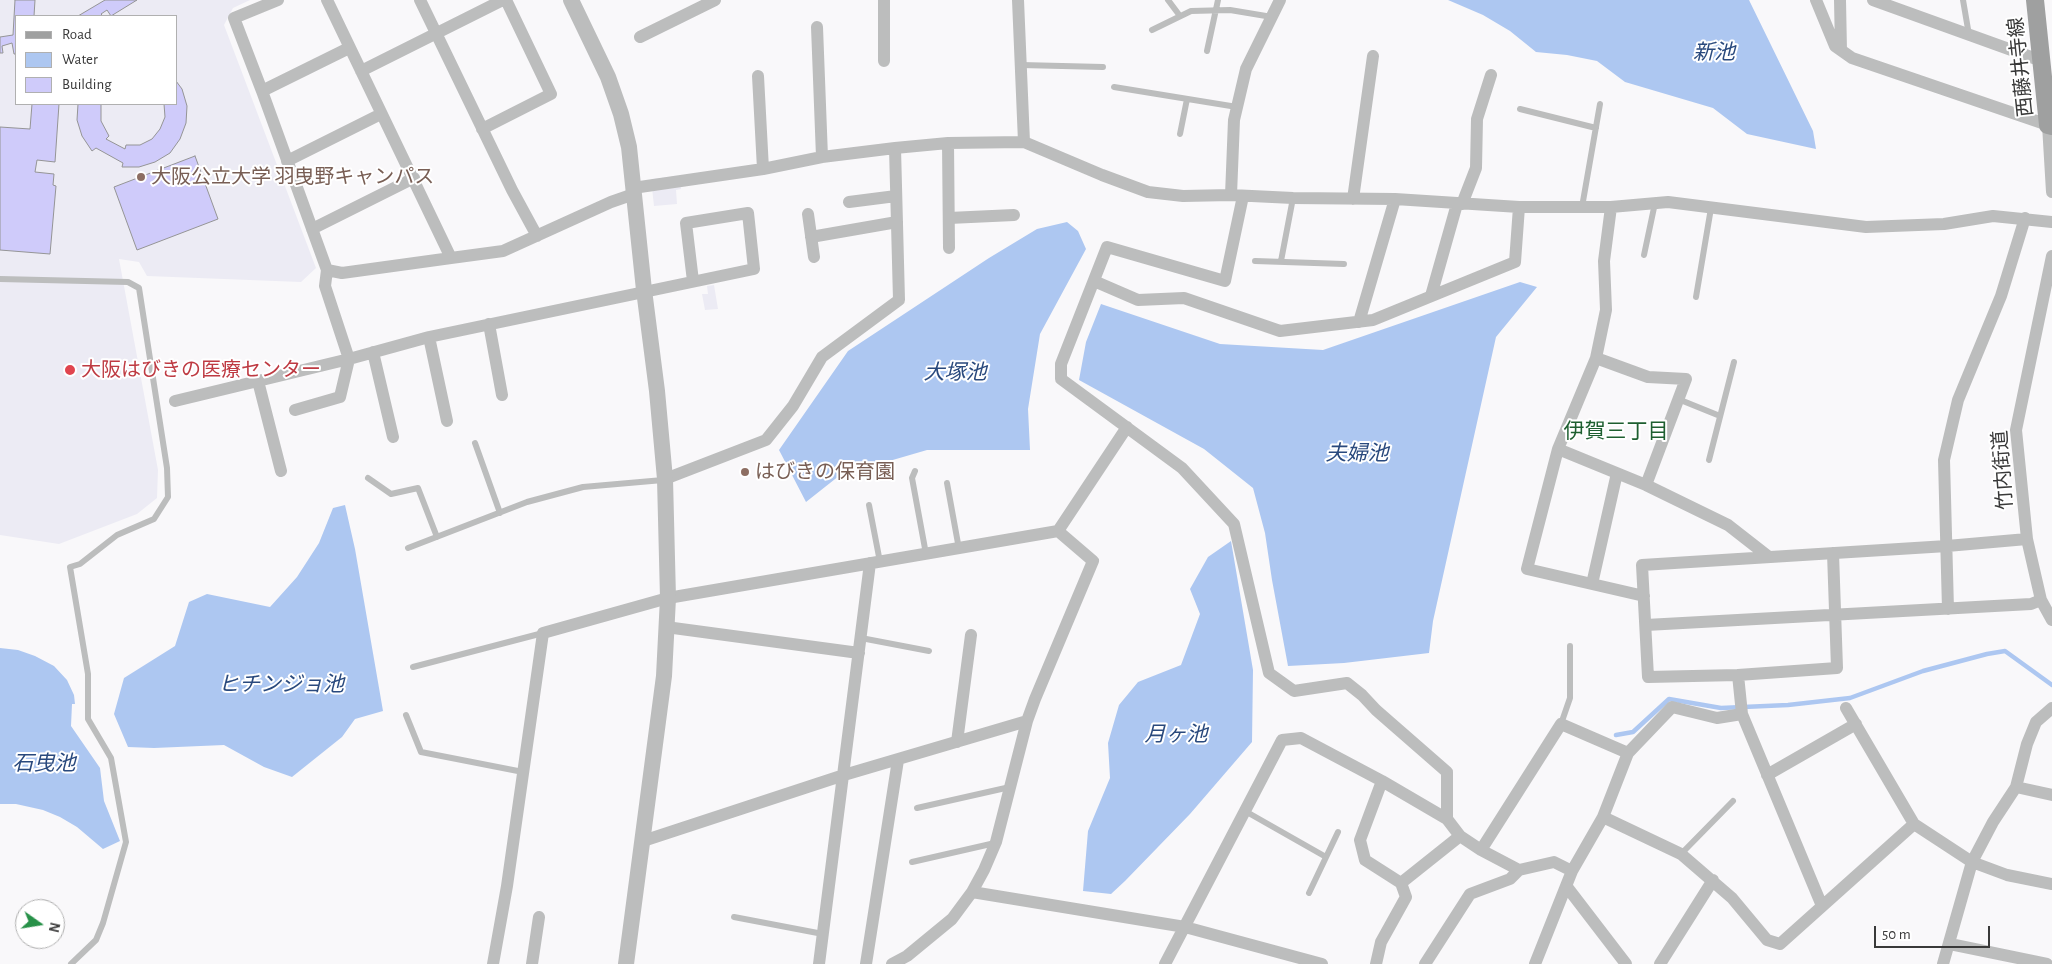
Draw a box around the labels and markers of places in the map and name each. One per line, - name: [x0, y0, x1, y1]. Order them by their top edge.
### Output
- place label: 大阪公立大学 羽曳野キャンパス: [151, 165, 434, 189]
- marker: 大阪公立大学 羽曳野キャンパス: [135, 171, 147, 183]
- place label: 大阪はびきの医療センター: [81, 358, 321, 382]
- marker: 大阪はびきの医療センター: [63, 363, 77, 377]
- place label: はびきの保育園: [755, 460, 895, 484]
- marker: はびきの保育園: [739, 466, 751, 478]

